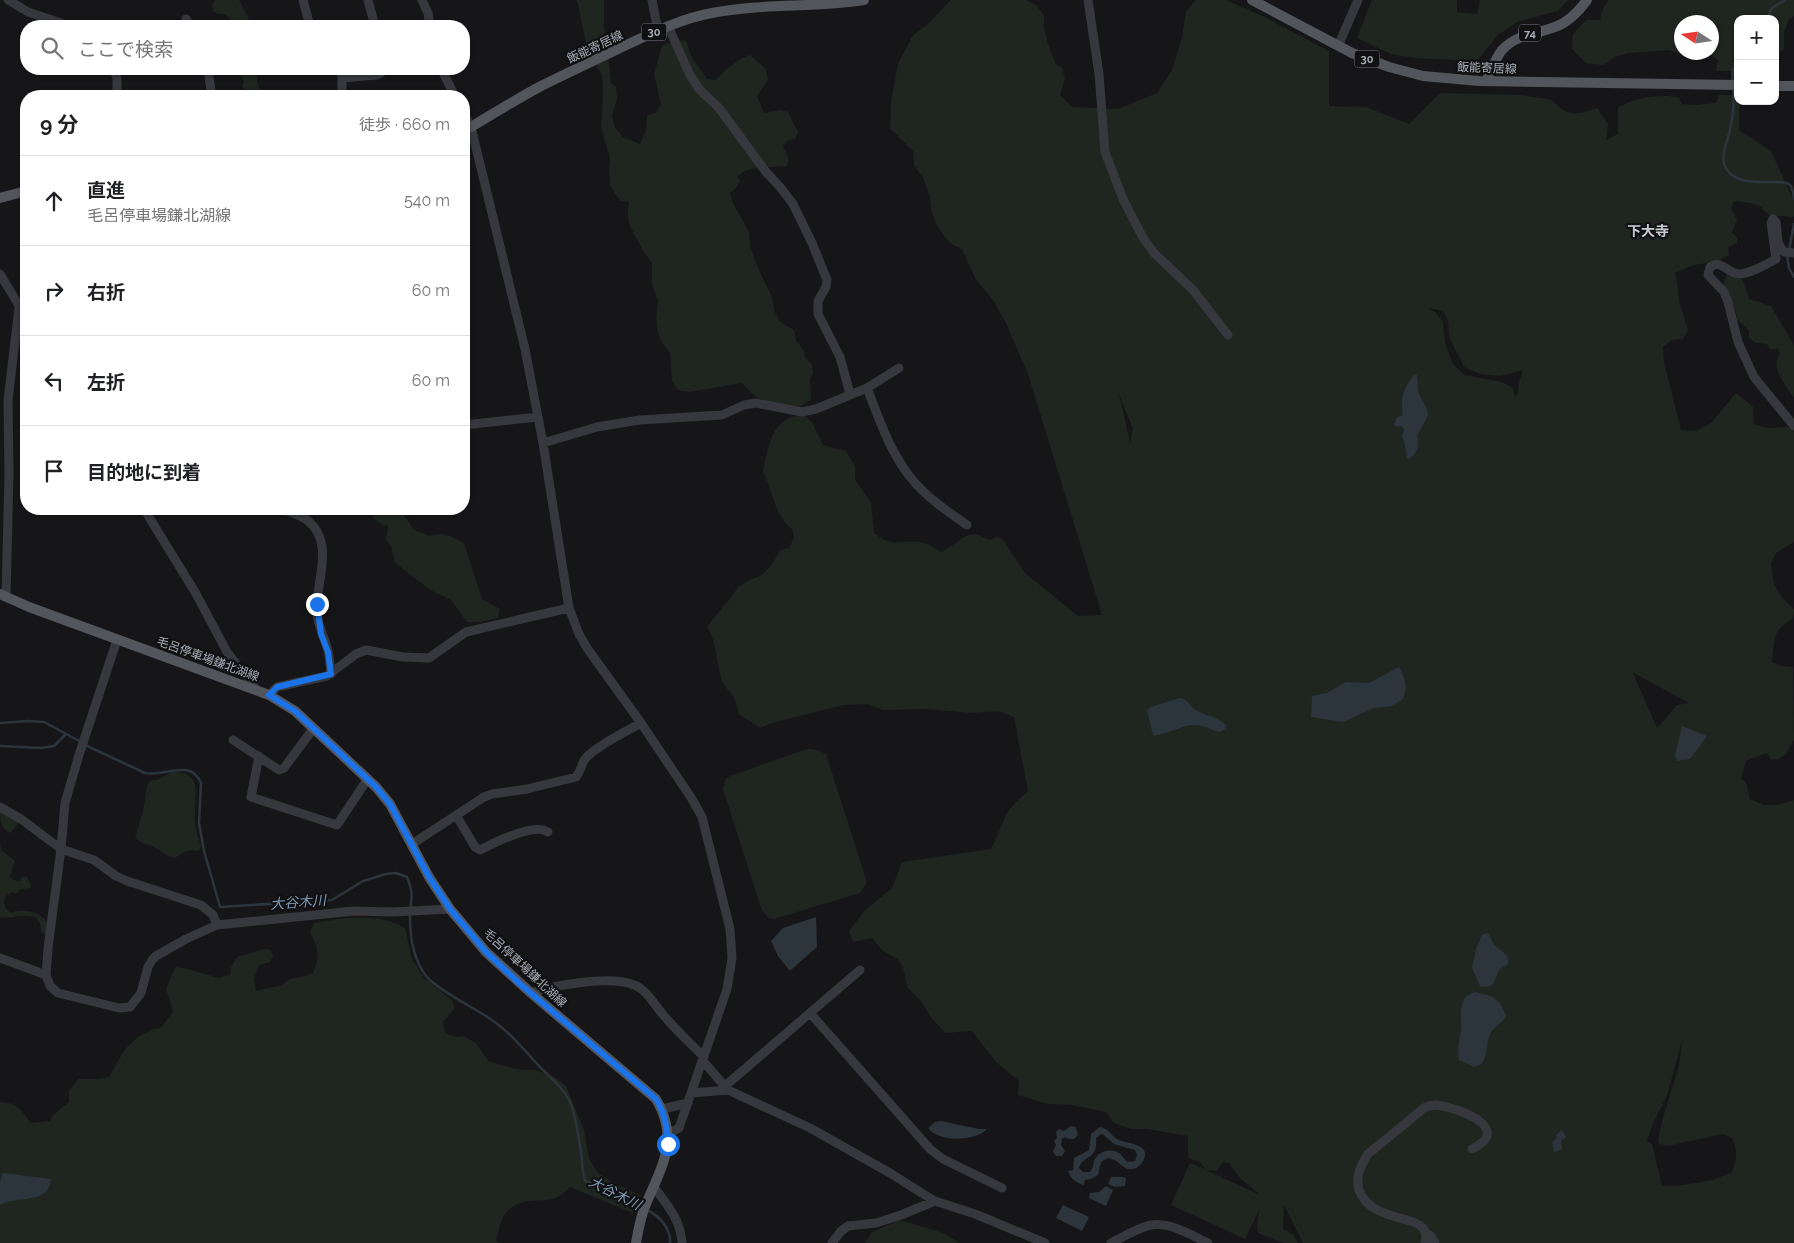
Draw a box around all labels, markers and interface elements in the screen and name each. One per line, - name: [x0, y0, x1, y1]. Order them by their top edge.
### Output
- north arrow: [1674, 15, 1719, 60]
- map controls: [1734, 15, 1779, 105]
- button: +: [1734, 15, 1779, 60]
- search box: [20, 20, 470, 75]
- road number: 30: [642, 24, 666, 41]
- road number: 74: [1519, 24, 1541, 42]
- street label: 飯能寄居線: [565, 28, 625, 66]
- icon: search: [38, 34, 66, 62]
- text: ここで検索: [78, 38, 173, 60]
- road number: 30: [1354, 51, 1380, 68]
- street label: 飯能寄居線: [1457, 60, 1517, 76]
- button: −: [1734, 60, 1779, 105]
- text: 9 分: [40, 112, 78, 137]
- text: 徒歩 · 660 m: [359, 115, 450, 134]
- text: 直進: [87, 179, 125, 201]
- icon: ahead: [40, 187, 68, 215]
- text: 540 m: [404, 191, 450, 210]
- text: 毛呂停車場鎌北湖線: [87, 206, 231, 225]
- district label: 下大寺: [1627, 223, 1669, 239]
- icon: right: [40, 277, 68, 305]
- text: 右折: [87, 281, 125, 303]
- text: 60 m: [412, 281, 450, 300]
- icon: left: [40, 367, 68, 395]
- text: 左折: [87, 371, 125, 393]
- text: 60 m: [412, 371, 450, 390]
- icon: arrive: [40, 457, 68, 485]
- text: 目的地に到着: [87, 461, 201, 483]
- route end: [306, 593, 329, 616]
- street label: 毛呂停車場鎌北湖線: [155, 634, 261, 684]
- water label: 大谷木川: [270, 892, 328, 912]
- street label: 毛呂停車場鎌北湖線: [481, 926, 569, 1010]
- route start: [657, 1133, 680, 1156]
- water label: 大谷木川: [586, 1173, 645, 1214]

